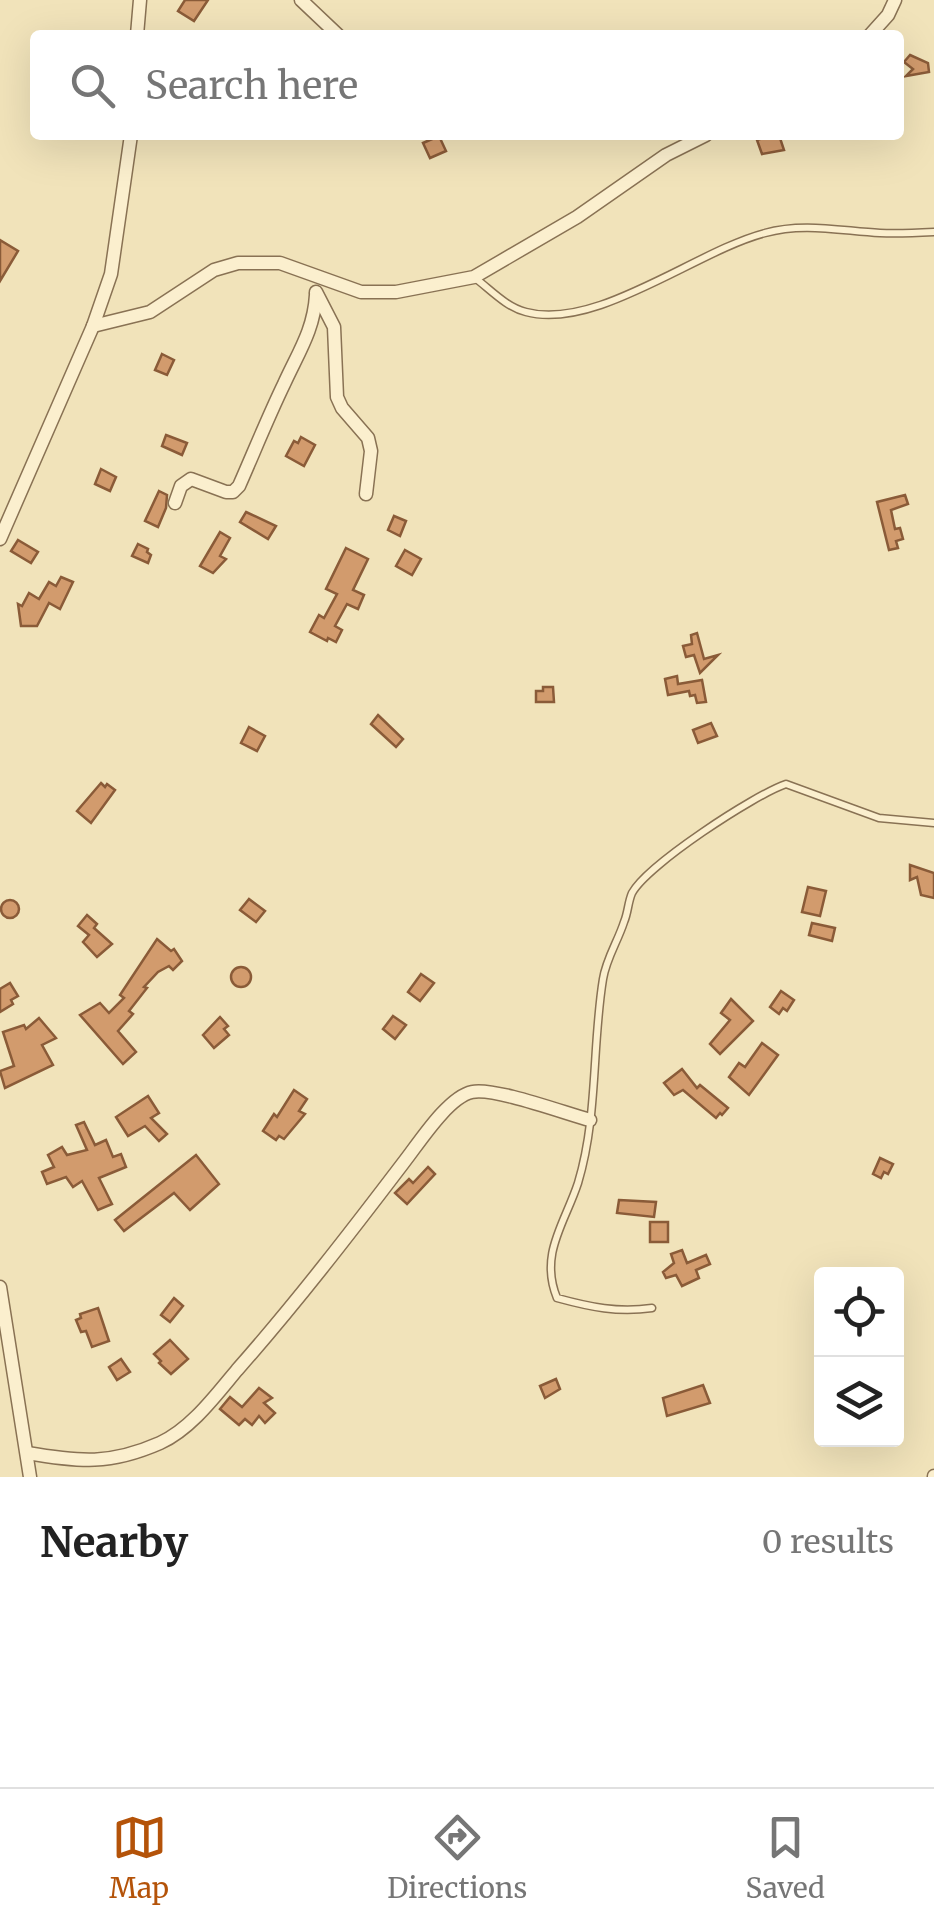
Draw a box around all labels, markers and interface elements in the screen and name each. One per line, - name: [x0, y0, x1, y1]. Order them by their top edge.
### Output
- search box: [30, 30, 904, 140]
- icon: search: [65, 58, 120, 113]
- text: Search here: [145, 62, 358, 109]
- map controls: [814, 1267, 904, 1447]
- button: locate: [814, 1267, 904, 1357]
- button: layers: [814, 1357, 904, 1447]
- text: Nearby: [40, 1516, 188, 1568]
- text: 0 results: [762, 1522, 894, 1562]
- tab: Map: [109, 1810, 169, 1906]
- tab: Directions: [387, 1810, 527, 1906]
- tab: Saved: [745, 1810, 825, 1906]

